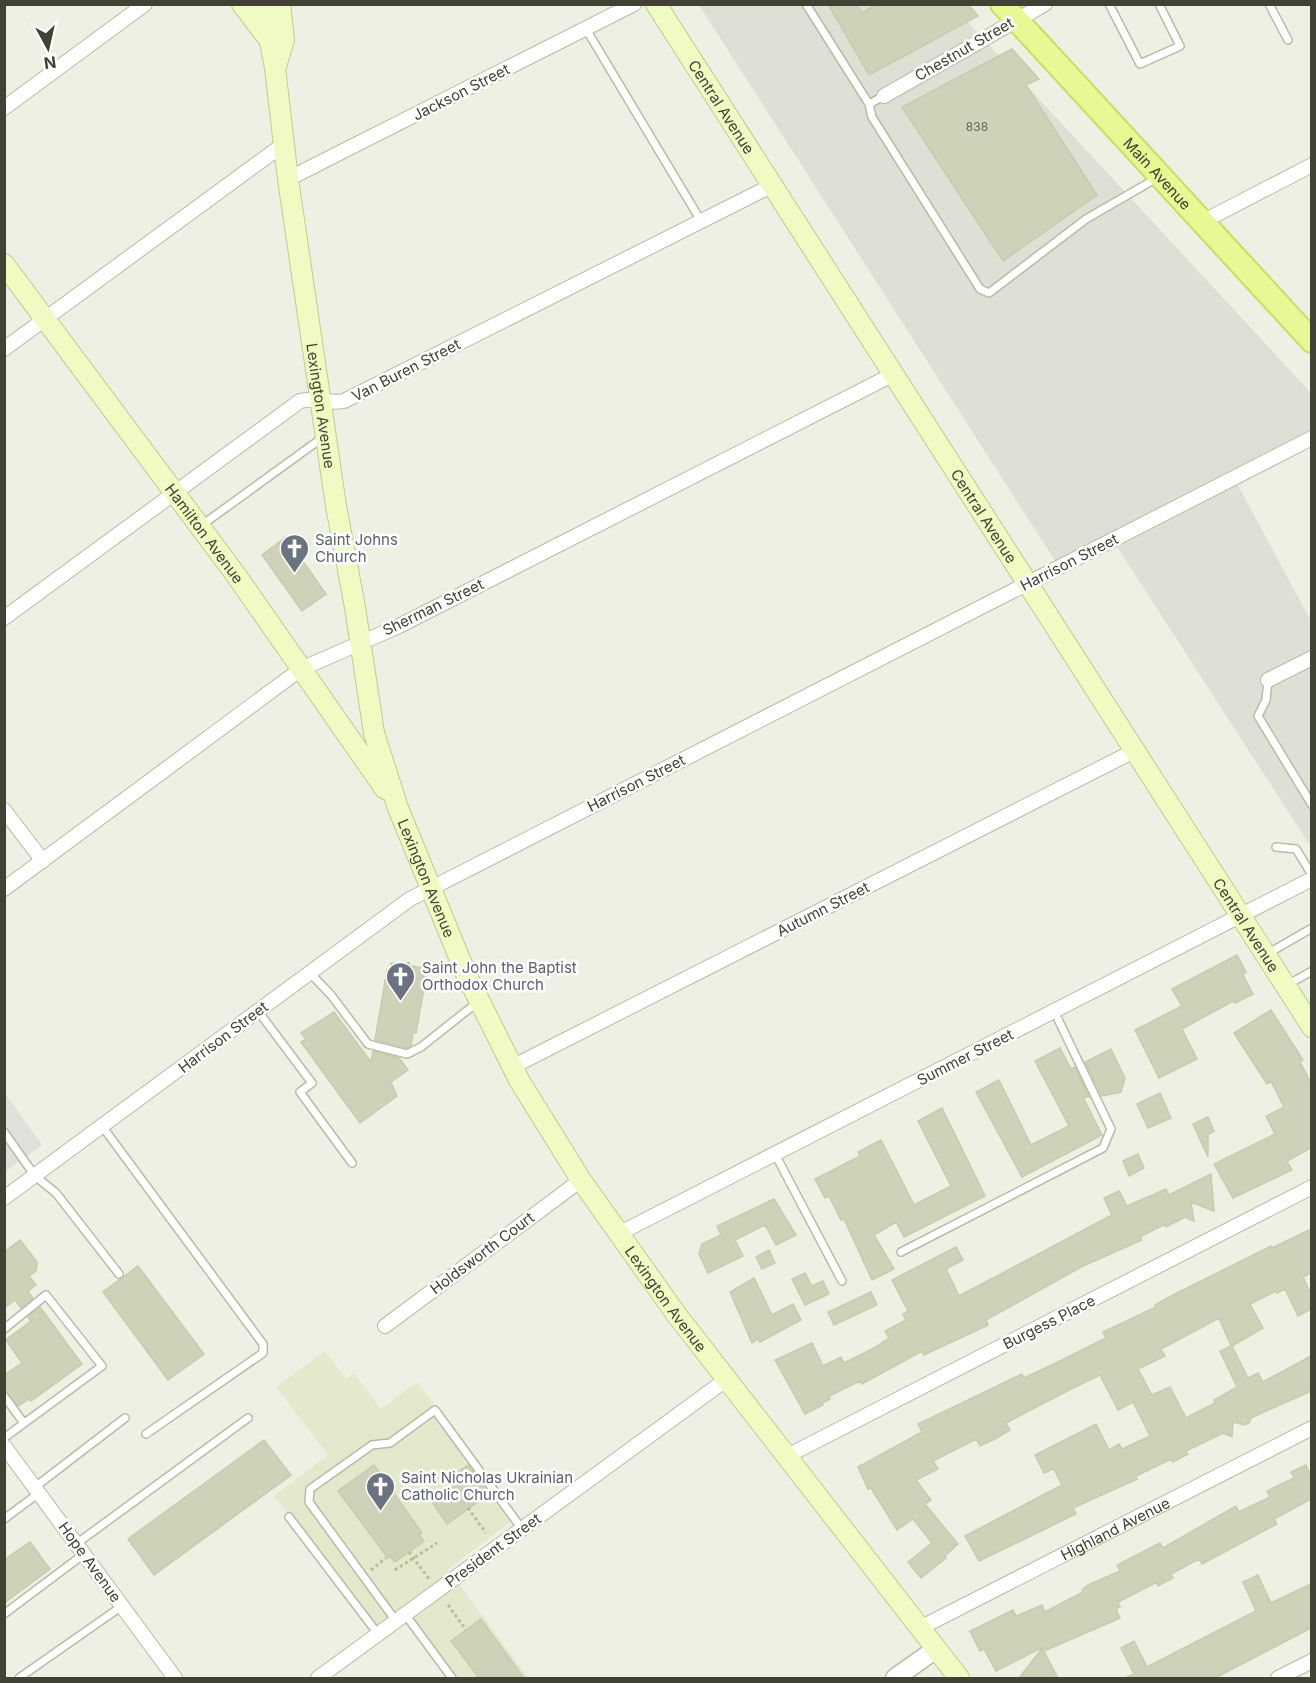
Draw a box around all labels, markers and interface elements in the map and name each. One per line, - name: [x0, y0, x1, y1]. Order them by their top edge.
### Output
- street label: Chestnut Street: [911, 13, 1017, 85]
- north arrow: [18, 18, 78, 78]
- text: N: [43, 52, 58, 74]
- street label: Central Avenue: [685, 56, 759, 157]
- street label: Jackson Street: [409, 59, 513, 125]
- house number: 838: [966, 119, 988, 134]
- street label: Main Avenue: [1120, 133, 1196, 213]
- street label: Van Buren Street: [349, 334, 464, 406]
- street label: Lexington Avenue: [303, 342, 340, 470]
- street label: Central Avenue: [947, 465, 1021, 566]
- street label: Hamilton Avenue: [161, 480, 248, 587]
- street label: Harrison Street: [1017, 529, 1121, 595]
- place label: Saint Johns Church: [315, 530, 398, 566]
- church icon: Saint Johns Church: [278, 532, 310, 574]
- street label: Sherman Street: [379, 574, 487, 640]
- street label: Harrison Street: [584, 750, 688, 816]
- street label: Lexington Avenue: [394, 816, 459, 940]
- street label: Central Avenue: [1209, 874, 1284, 976]
- street label: Autumn Street: [773, 877, 873, 941]
- place label: Saint John the Baptist Orthodox Church: [422, 958, 577, 994]
- church icon: Saint John the Baptist Orthodox Church: [385, 960, 417, 1002]
- street label: Harrison Street: [174, 997, 272, 1077]
- street label: Summer Street: [914, 1024, 1016, 1089]
- street label: Holdsworth Court: [426, 1208, 538, 1298]
- street label: Lexington Avenue: [621, 1242, 711, 1355]
- street label: Burgess Place: [1000, 1291, 1098, 1353]
- place label: Saint Nicholas Ukrainian Catholic Church: [401, 1468, 573, 1504]
- church icon: Saint Nicholas Ukrainian Catholic Church: [364, 1470, 396, 1512]
- street label: Highland Avenue: [1057, 1493, 1173, 1564]
- street label: President Street: [441, 1509, 545, 1591]
- street label: Hope Avenue: [54, 1518, 126, 1606]

